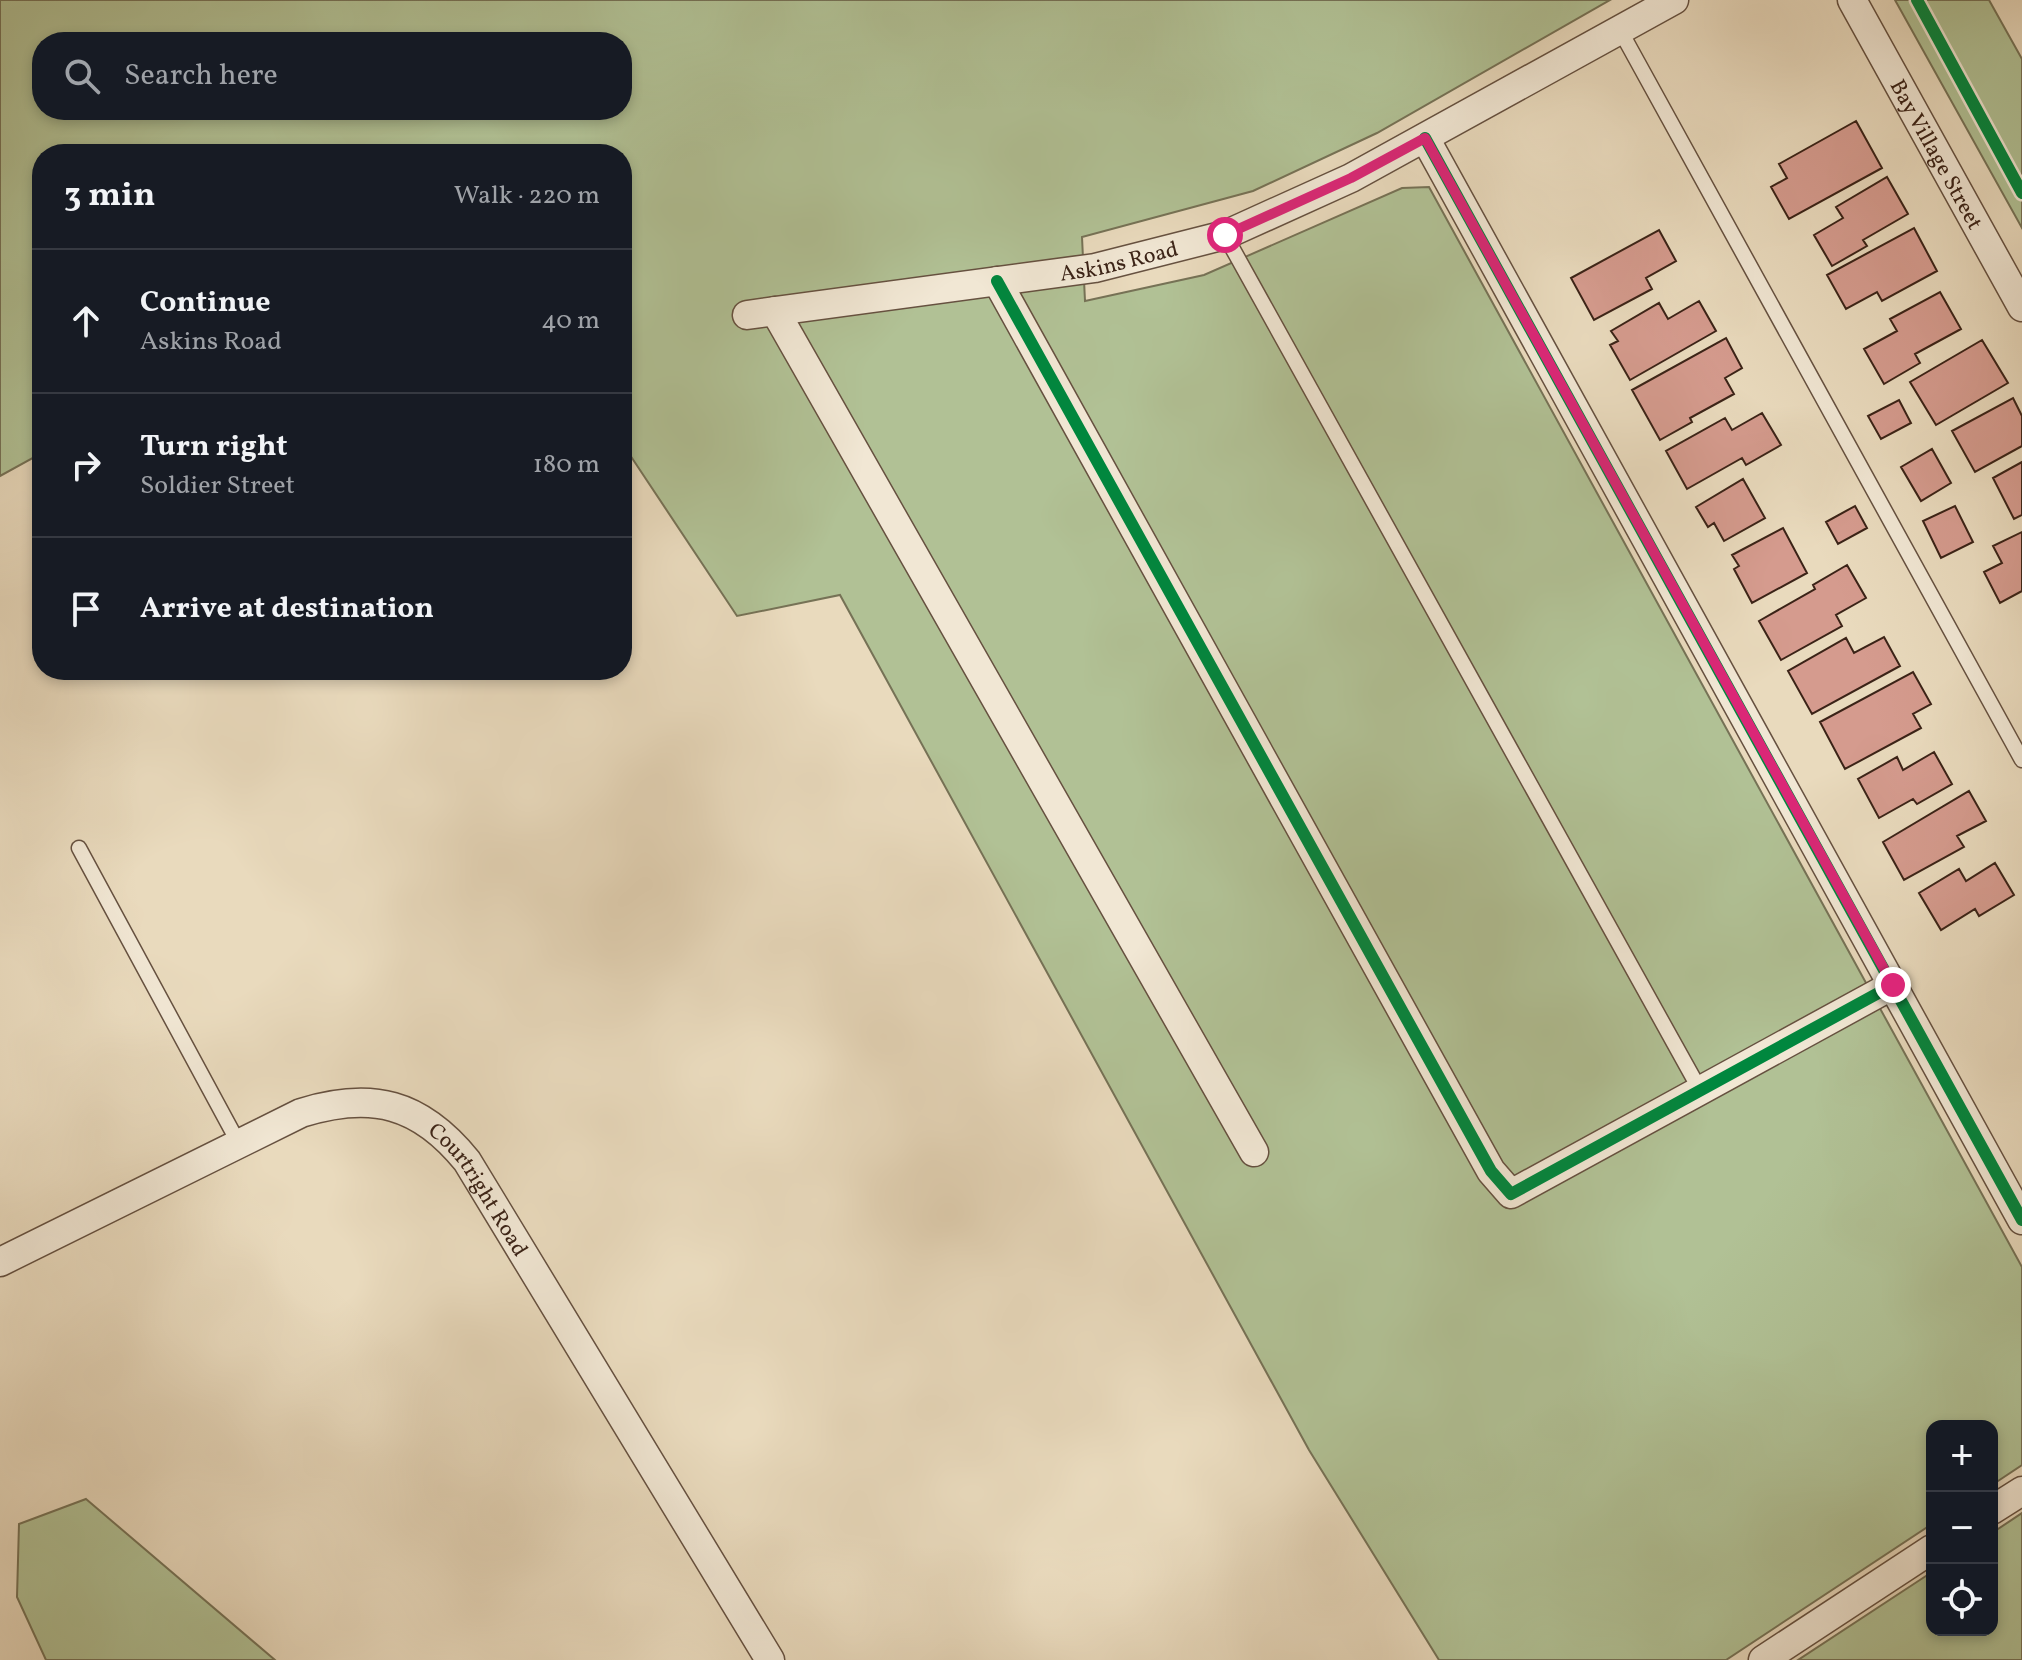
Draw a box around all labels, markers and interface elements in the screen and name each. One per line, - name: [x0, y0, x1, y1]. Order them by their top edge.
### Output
- search box: [32, 32, 632, 120]
- icon: search: [60, 54, 104, 98]
- text: Search here: [124, 55, 278, 97]
- street label: Bay Village Street: [1881, 74, 1989, 236]
- text: 3 min: [64, 173, 155, 220]
- text: Walk · 220 m: [454, 178, 600, 214]
- route start: [1207, 217, 1243, 253]
- street label: Askins Road: [1058, 234, 1182, 291]
- text: Continue: [140, 282, 271, 324]
- icon: ahead: [64, 299, 108, 343]
- text: 40 m: [541, 303, 600, 339]
- text: Askins Road: [140, 324, 282, 360]
- text: Turn right: [140, 426, 288, 468]
- icon: right: [64, 443, 108, 487]
- text: 180 m: [533, 447, 600, 483]
- text: Soldier Street: [140, 468, 295, 504]
- icon: arrive: [64, 587, 108, 631]
- text: Arrive at destination: [140, 588, 434, 630]
- route end: [1875, 967, 1911, 1003]
- street label: Courtright Road: [421, 1116, 534, 1263]
- map controls: [1926, 1420, 1998, 1636]
- button: +: [1926, 1420, 1998, 1492]
- button: −: [1926, 1492, 1998, 1564]
- button: locate: [1926, 1564, 1998, 1636]

